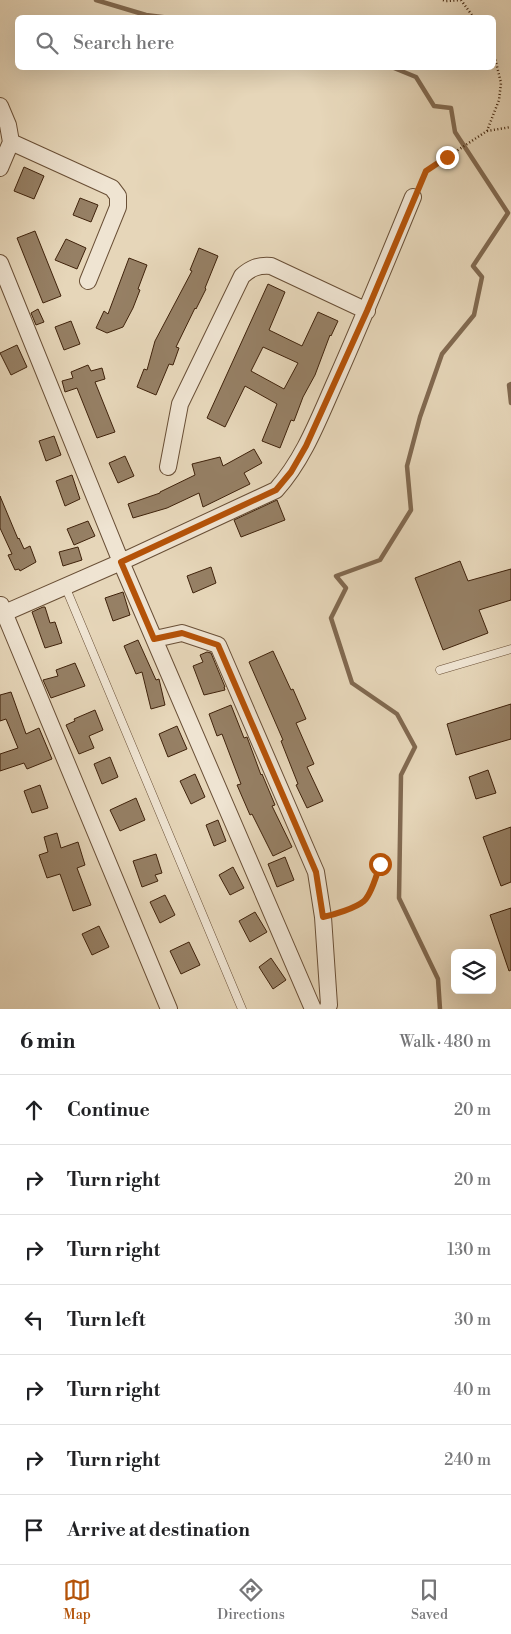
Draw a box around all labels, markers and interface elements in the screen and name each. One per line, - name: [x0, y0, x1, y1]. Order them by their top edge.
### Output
- search box: [15, 15, 496, 70]
- icon: search: [33, 29, 61, 57]
- text: Search here: [73, 31, 174, 55]
- route end: [436, 146, 459, 169]
- route start: [369, 853, 392, 876]
- map controls: [451, 949, 496, 994]
- button: layers: [451, 949, 496, 994]
- text: 6 min: [20, 1029, 75, 1055]
- text: Walk · 480 m: [400, 1032, 491, 1052]
- icon: ahead: [20, 1096, 48, 1124]
- text: Continue: [67, 1098, 150, 1122]
- text: 20 m: [454, 1100, 491, 1120]
- icon: right: [20, 1166, 48, 1194]
- text: Turn right: [67, 1168, 160, 1192]
- text: 20 m: [454, 1170, 491, 1190]
- icon: right: [20, 1236, 48, 1264]
- text: Turn right: [67, 1238, 160, 1262]
- text: 130 m: [447, 1240, 491, 1260]
- icon: left: [20, 1306, 48, 1334]
- text: Turn left: [67, 1308, 146, 1332]
- text: 30 m: [454, 1310, 491, 1330]
- icon: right: [20, 1376, 48, 1404]
- text: Turn right: [67, 1378, 160, 1402]
- text: 40 m: [454, 1380, 491, 1400]
- icon: right: [20, 1446, 48, 1474]
- text: Turn right: [67, 1448, 160, 1472]
- text: 240 m: [444, 1450, 491, 1470]
- icon: arrive: [20, 1516, 48, 1544]
- text: Arrive at destination: [67, 1518, 250, 1542]
- tab: Map: [63, 1576, 91, 1624]
- tab: Directions: [217, 1576, 285, 1624]
- tab: Saved: [411, 1576, 448, 1624]

